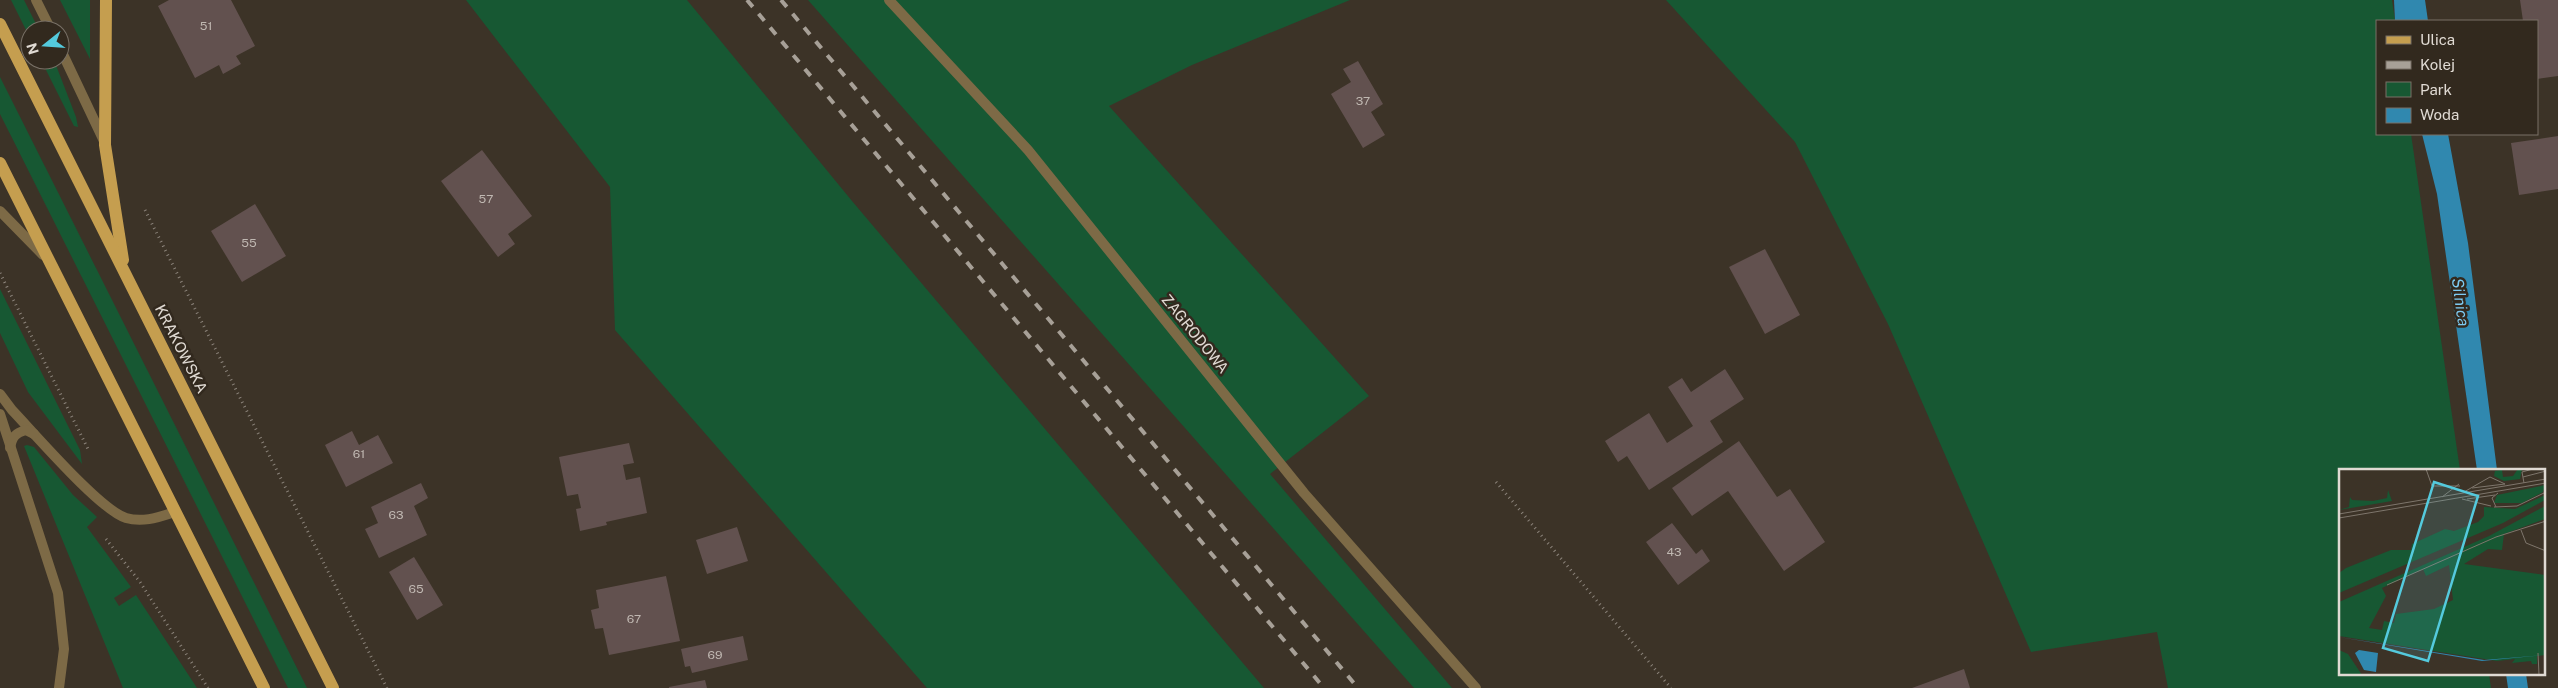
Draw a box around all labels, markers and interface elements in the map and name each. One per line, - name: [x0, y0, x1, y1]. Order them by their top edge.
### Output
- house number: 51: [200, 19, 212, 33]
- north arrow: [20, 20, 70, 70]
- legend: [2376, 20, 2538, 135]
- text: Ulica: [2420, 31, 2455, 48]
- text: N: [23, 41, 42, 56]
- text: Kolej: [2420, 56, 2455, 73]
- text: Park: [2420, 81, 2452, 98]
- house number: 37: [1356, 94, 1370, 108]
- text: Woda: [2420, 106, 2459, 123]
- house number: 57: [479, 192, 493, 206]
- house number: 55: [241, 236, 257, 250]
- water label: Silnica: [2448, 277, 2473, 328]
- street label: ZAGRODOWA: [1159, 291, 1232, 377]
- street label: KRAKOWSKA: [152, 302, 211, 396]
- house number: 61: [353, 447, 365, 461]
- inset map: [2339, 469, 2546, 676]
- house number: 63: [389, 508, 403, 522]
- house number: 43: [1666, 545, 1682, 559]
- house number: 65: [408, 582, 424, 596]
- house number: 67: [627, 612, 641, 626]
- house number: 69: [708, 648, 722, 662]

